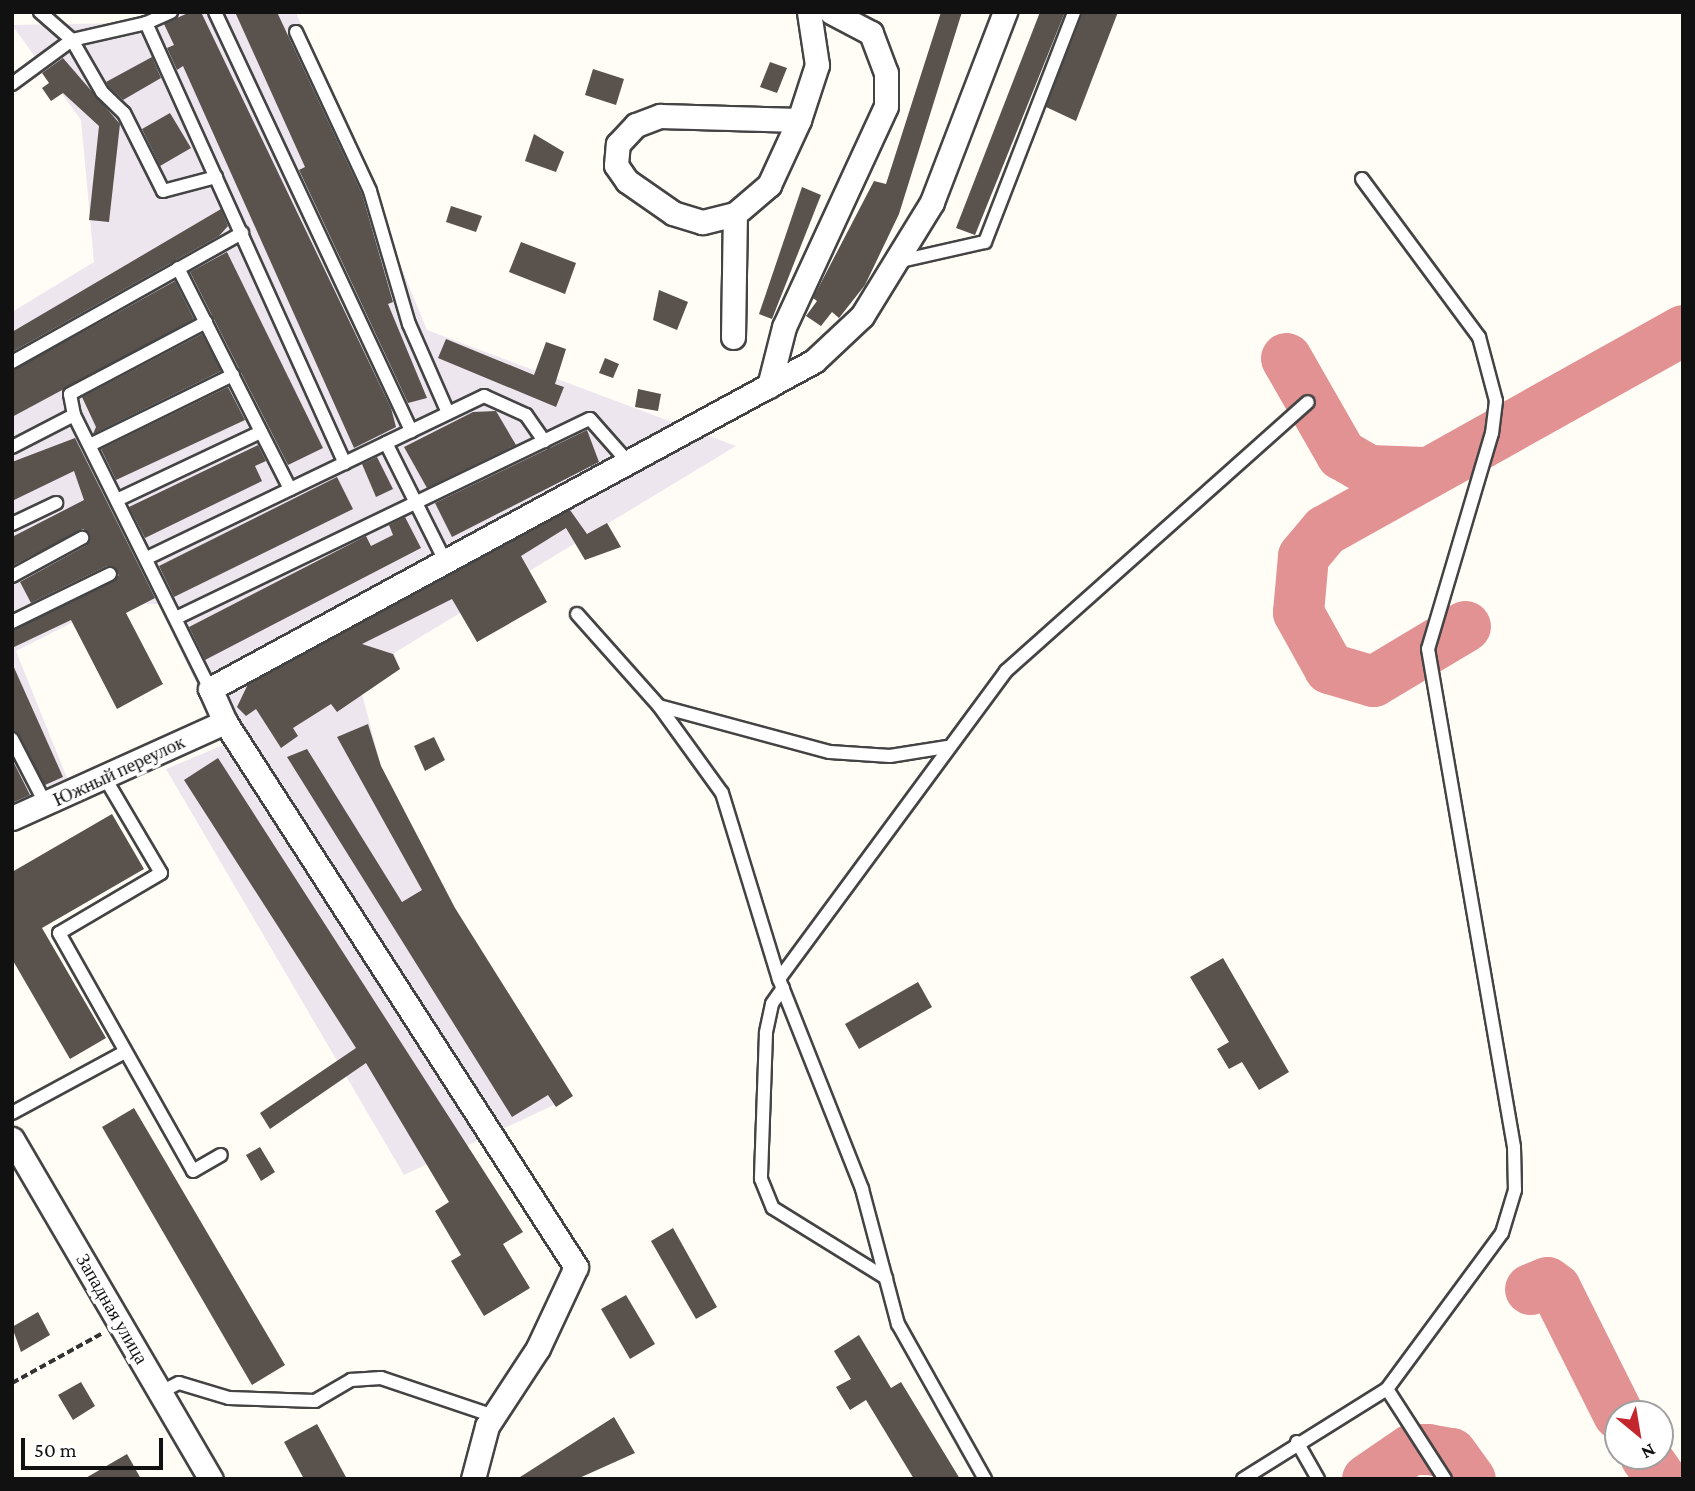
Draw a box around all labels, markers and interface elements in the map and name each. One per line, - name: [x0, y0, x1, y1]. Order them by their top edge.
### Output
- street label: Южный переулок: [50, 731, 188, 811]
- street label: Западная улица: [71, 1250, 153, 1368]
- north arrow: [1604, 1400, 1674, 1470]
- scale bar: [24, 1424, 166, 1468]
- text: 50 m: [34, 1438, 77, 1462]
- text: N: [1638, 1440, 1660, 1464]

